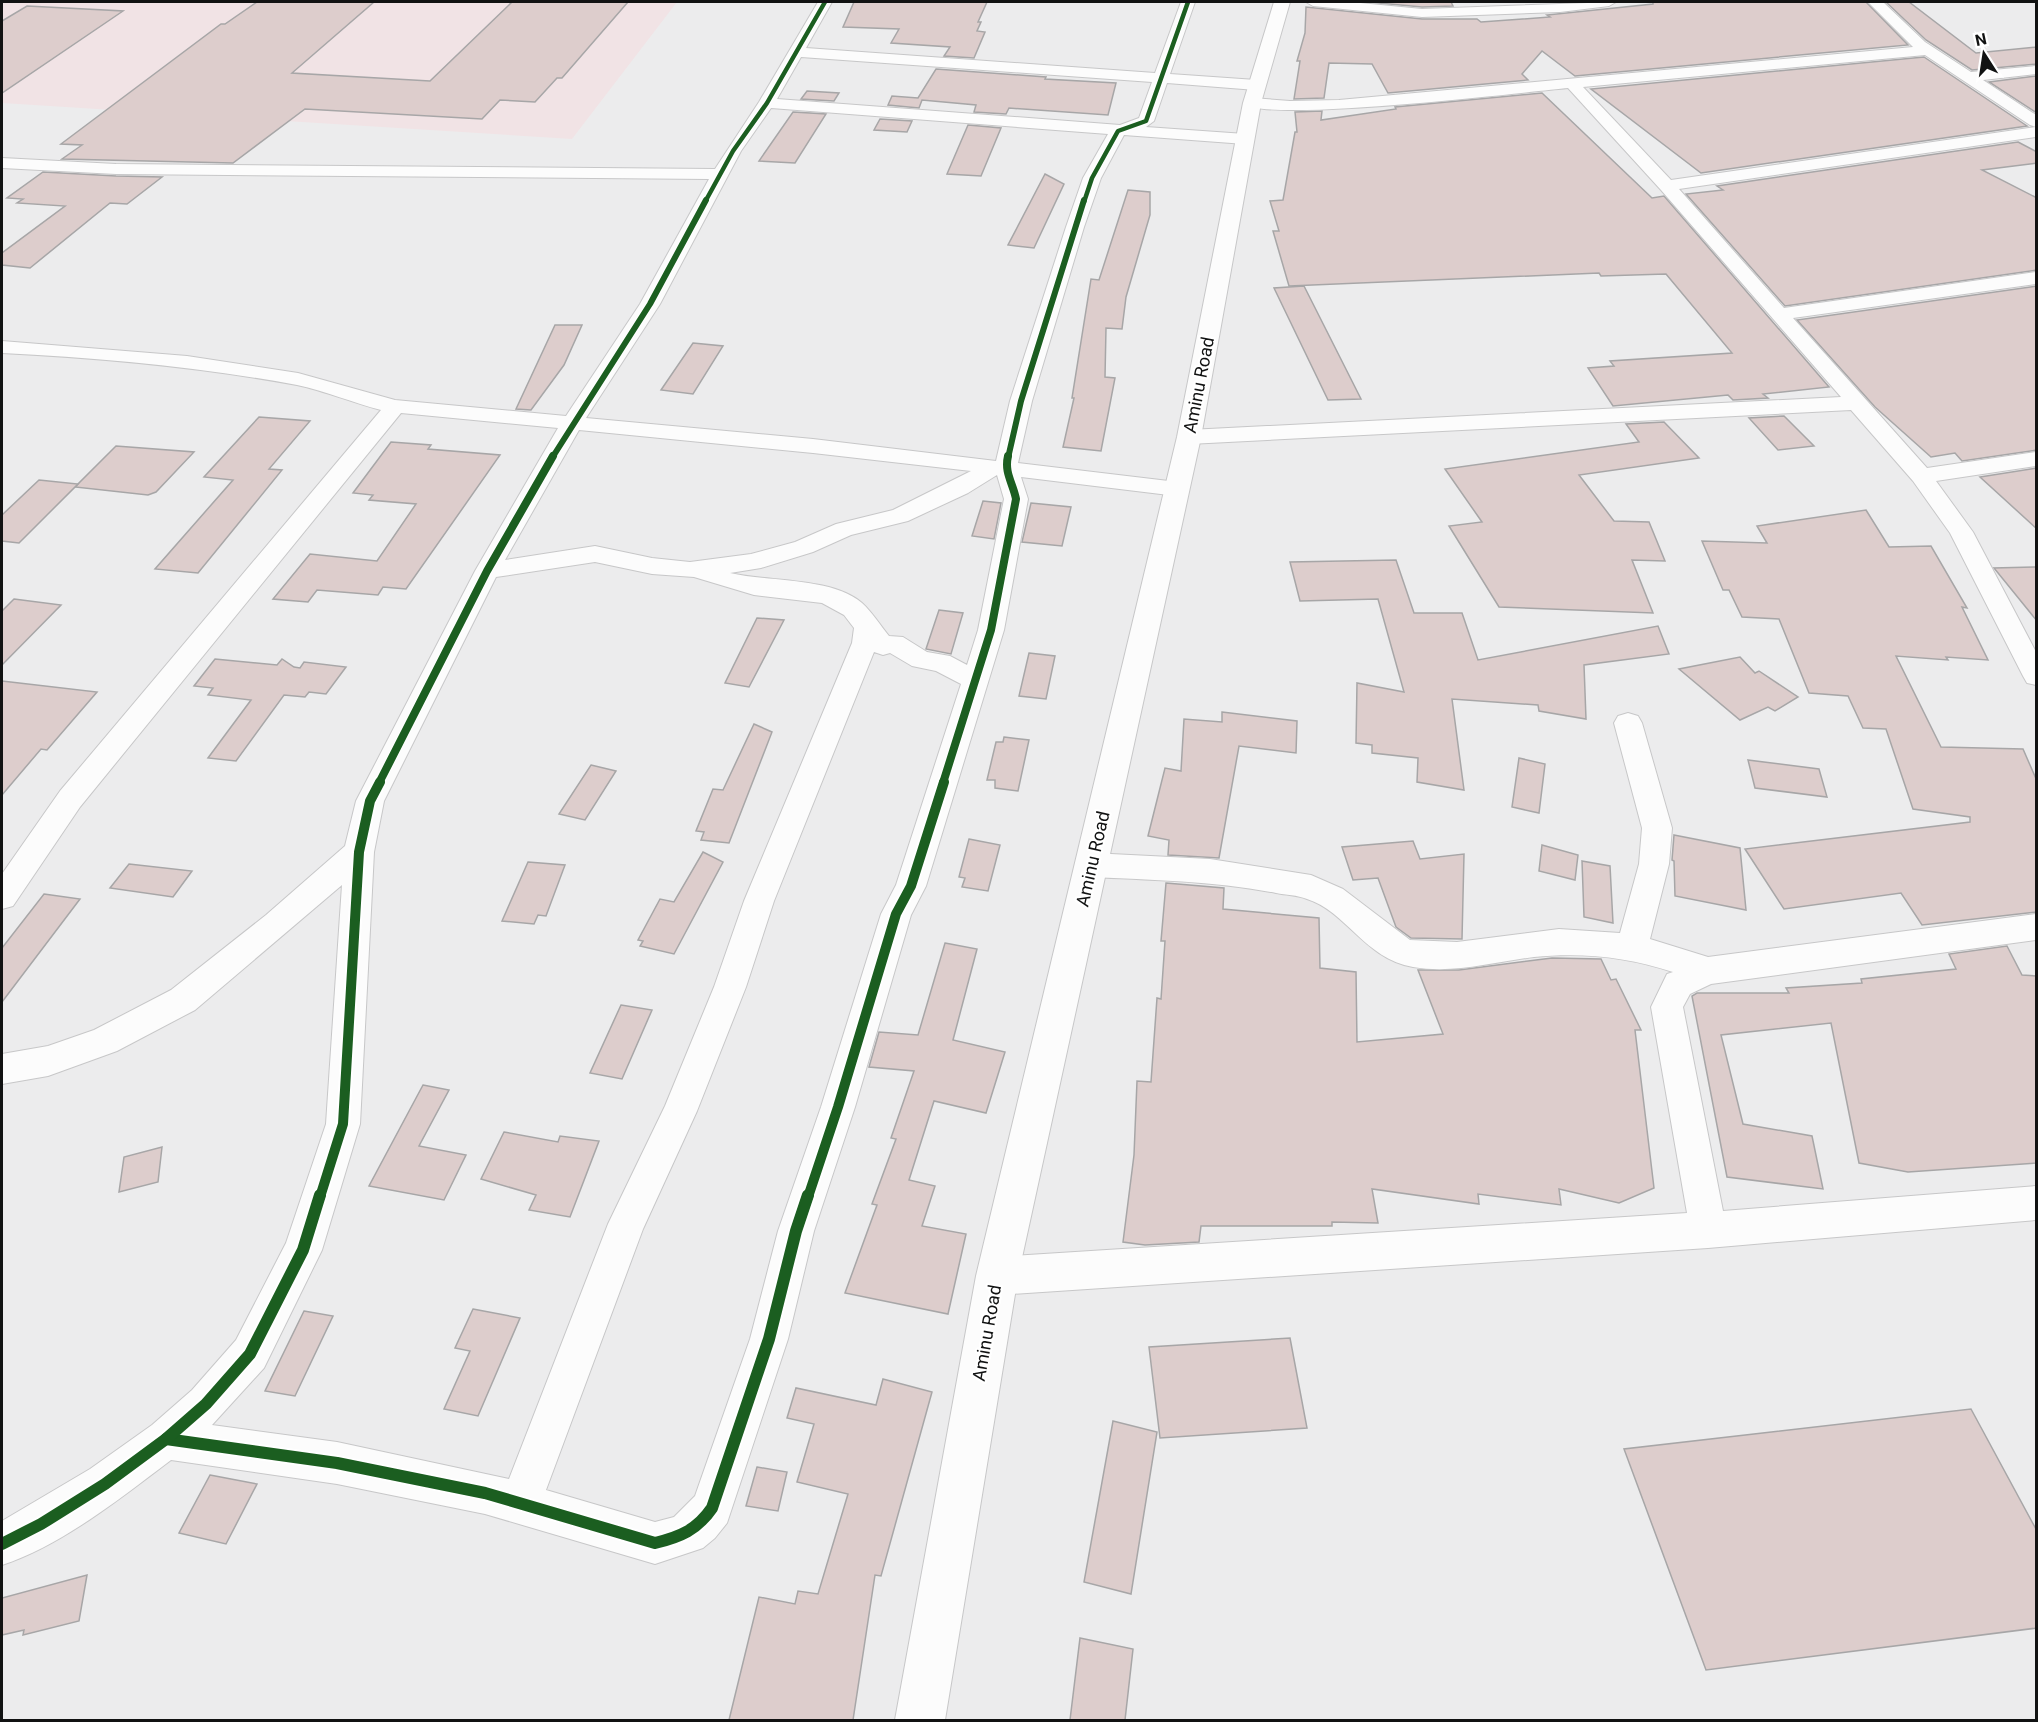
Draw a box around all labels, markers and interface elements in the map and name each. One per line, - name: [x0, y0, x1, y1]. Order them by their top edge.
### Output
- north arrow: [1954, 24, 2014, 84]
- text: N: [1973, 29, 1988, 50]
- street label: Aminu Road: [1179, 335, 1218, 435]
- street label: Aminu Road: [1071, 809, 1114, 909]
- street label: Aminu Road: [968, 1283, 1005, 1383]

